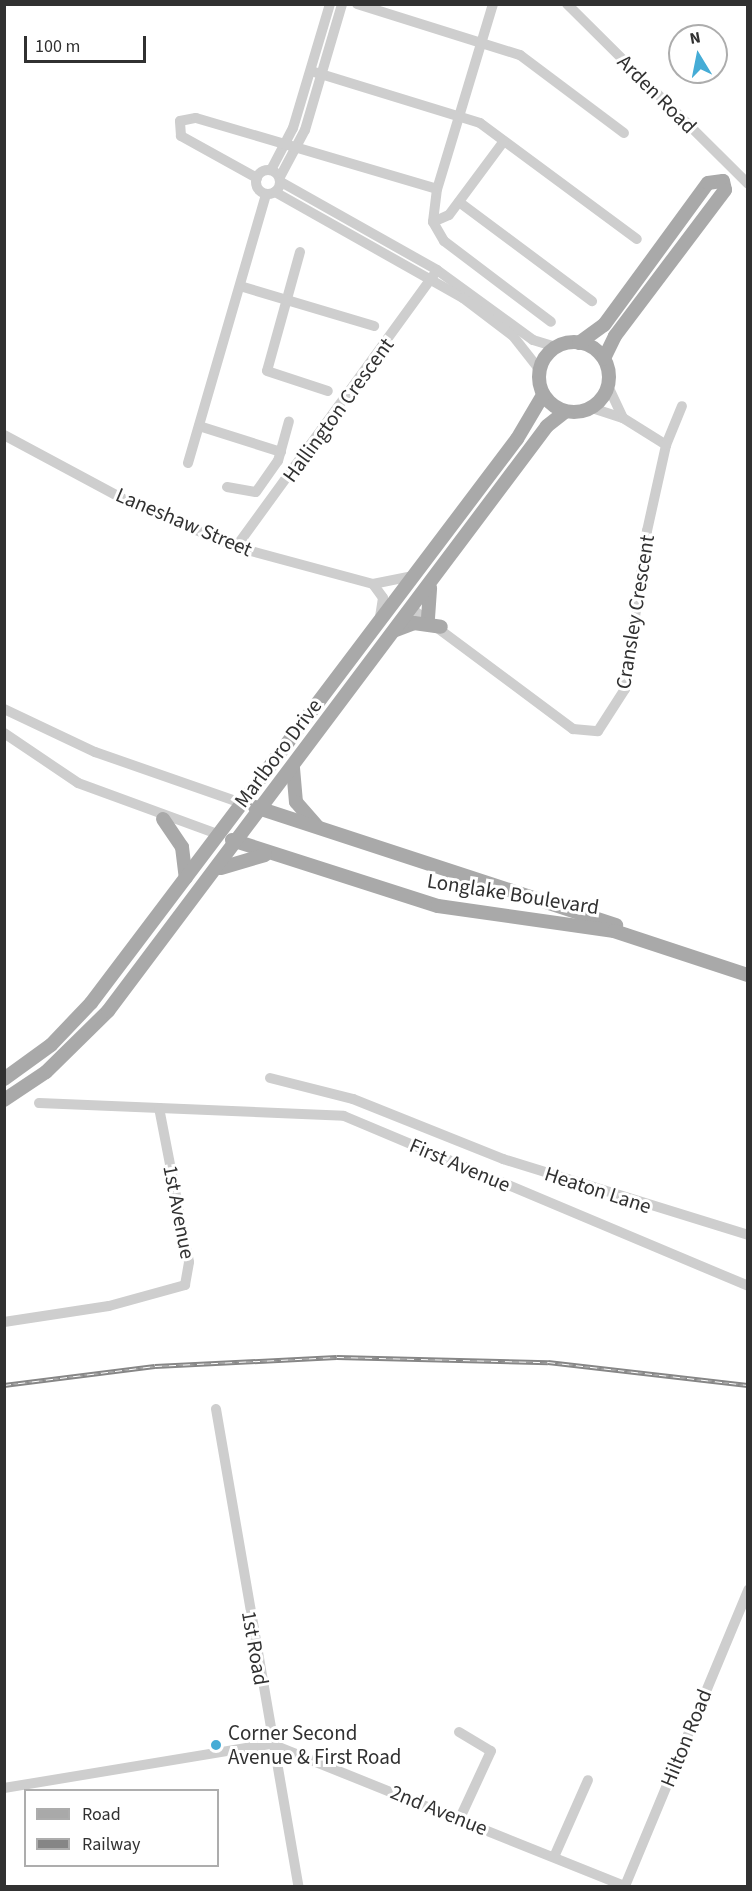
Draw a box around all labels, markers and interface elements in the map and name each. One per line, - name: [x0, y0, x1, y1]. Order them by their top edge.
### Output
- scale bar: [27, 24, 148, 62]
- north arrow: [668, 24, 728, 84]
- text: N: [688, 26, 702, 50]
- text: 100 m: [35, 34, 80, 59]
- street label: Arden Road: [612, 49, 702, 139]
- street label: Hallington Crescent: [277, 333, 399, 487]
- street label: Laneshaw Street: [112, 482, 256, 562]
- street label: Cransley Crescent: [610, 533, 660, 691]
- street label: Marlboro Drive: [229, 694, 327, 812]
- street label: Longlake Boulevard: [425, 868, 601, 920]
- street label: First Avenue: [406, 1132, 514, 1198]
- street label: Heaton Lane: [541, 1161, 655, 1219]
- street label: 1st Avenue: [158, 1163, 200, 1261]
- street label: 1st Road: [236, 1609, 274, 1687]
- street label: Hilton Road: [655, 1685, 717, 1791]
- place label: Corner Second Avenue & First Road: [228, 1720, 401, 1770]
- marker: Corner Second Avenue & First Road: [209, 1738, 223, 1752]
- street label: 2nd Avenue: [387, 1779, 491, 1841]
- legend: [24, 1789, 219, 1867]
- text: Road: [82, 1802, 121, 1827]
- text: Railway: [82, 1832, 141, 1857]

